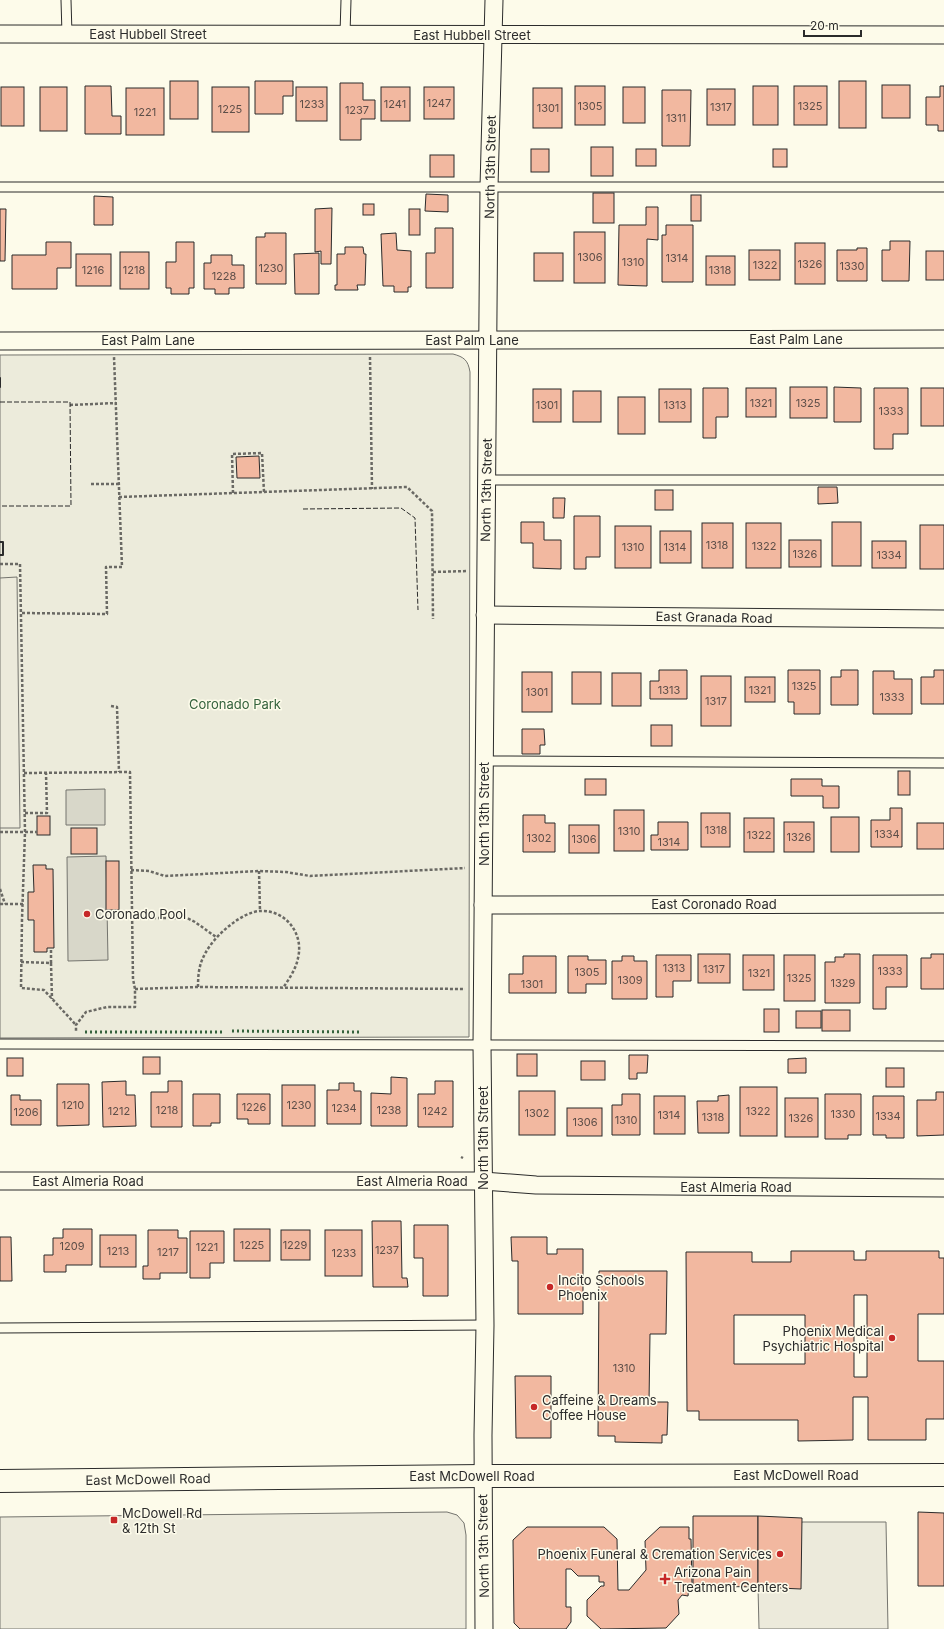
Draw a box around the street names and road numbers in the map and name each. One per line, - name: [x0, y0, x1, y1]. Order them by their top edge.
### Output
- street label: East Hubbell Street: [89, 26, 207, 42]
- street label: East Hubbell Street: [413, 27, 531, 43]
- street label: North 13th Street: [481, 115, 499, 219]
- street label: East Palm Lane: [749, 331, 843, 347]
- street label: East Palm Lane: [101, 332, 195, 348]
- street label: East Palm Lane: [425, 332, 519, 348]
- street label: North 13th Street: [477, 438, 495, 542]
- street label: East Granada Road: [655, 608, 773, 626]
- street label: North 13th Street: [476, 762, 492, 866]
- street label: East Coronado Road: [651, 896, 777, 912]
- street label: North 13th Street: [475, 1086, 491, 1190]
- street label: East Almeria Road: [32, 1173, 144, 1189]
- street label: East Almeria Road: [356, 1173, 468, 1189]
- street label: East Almeria Road: [680, 1179, 792, 1195]
- street label: East McDowell Road: [733, 1467, 859, 1483]
- street label: East McDowell Road: [409, 1468, 535, 1484]
- street label: East McDowell Road: [85, 1470, 211, 1488]
- street label: North 13th Street: [474, 1494, 492, 1598]

